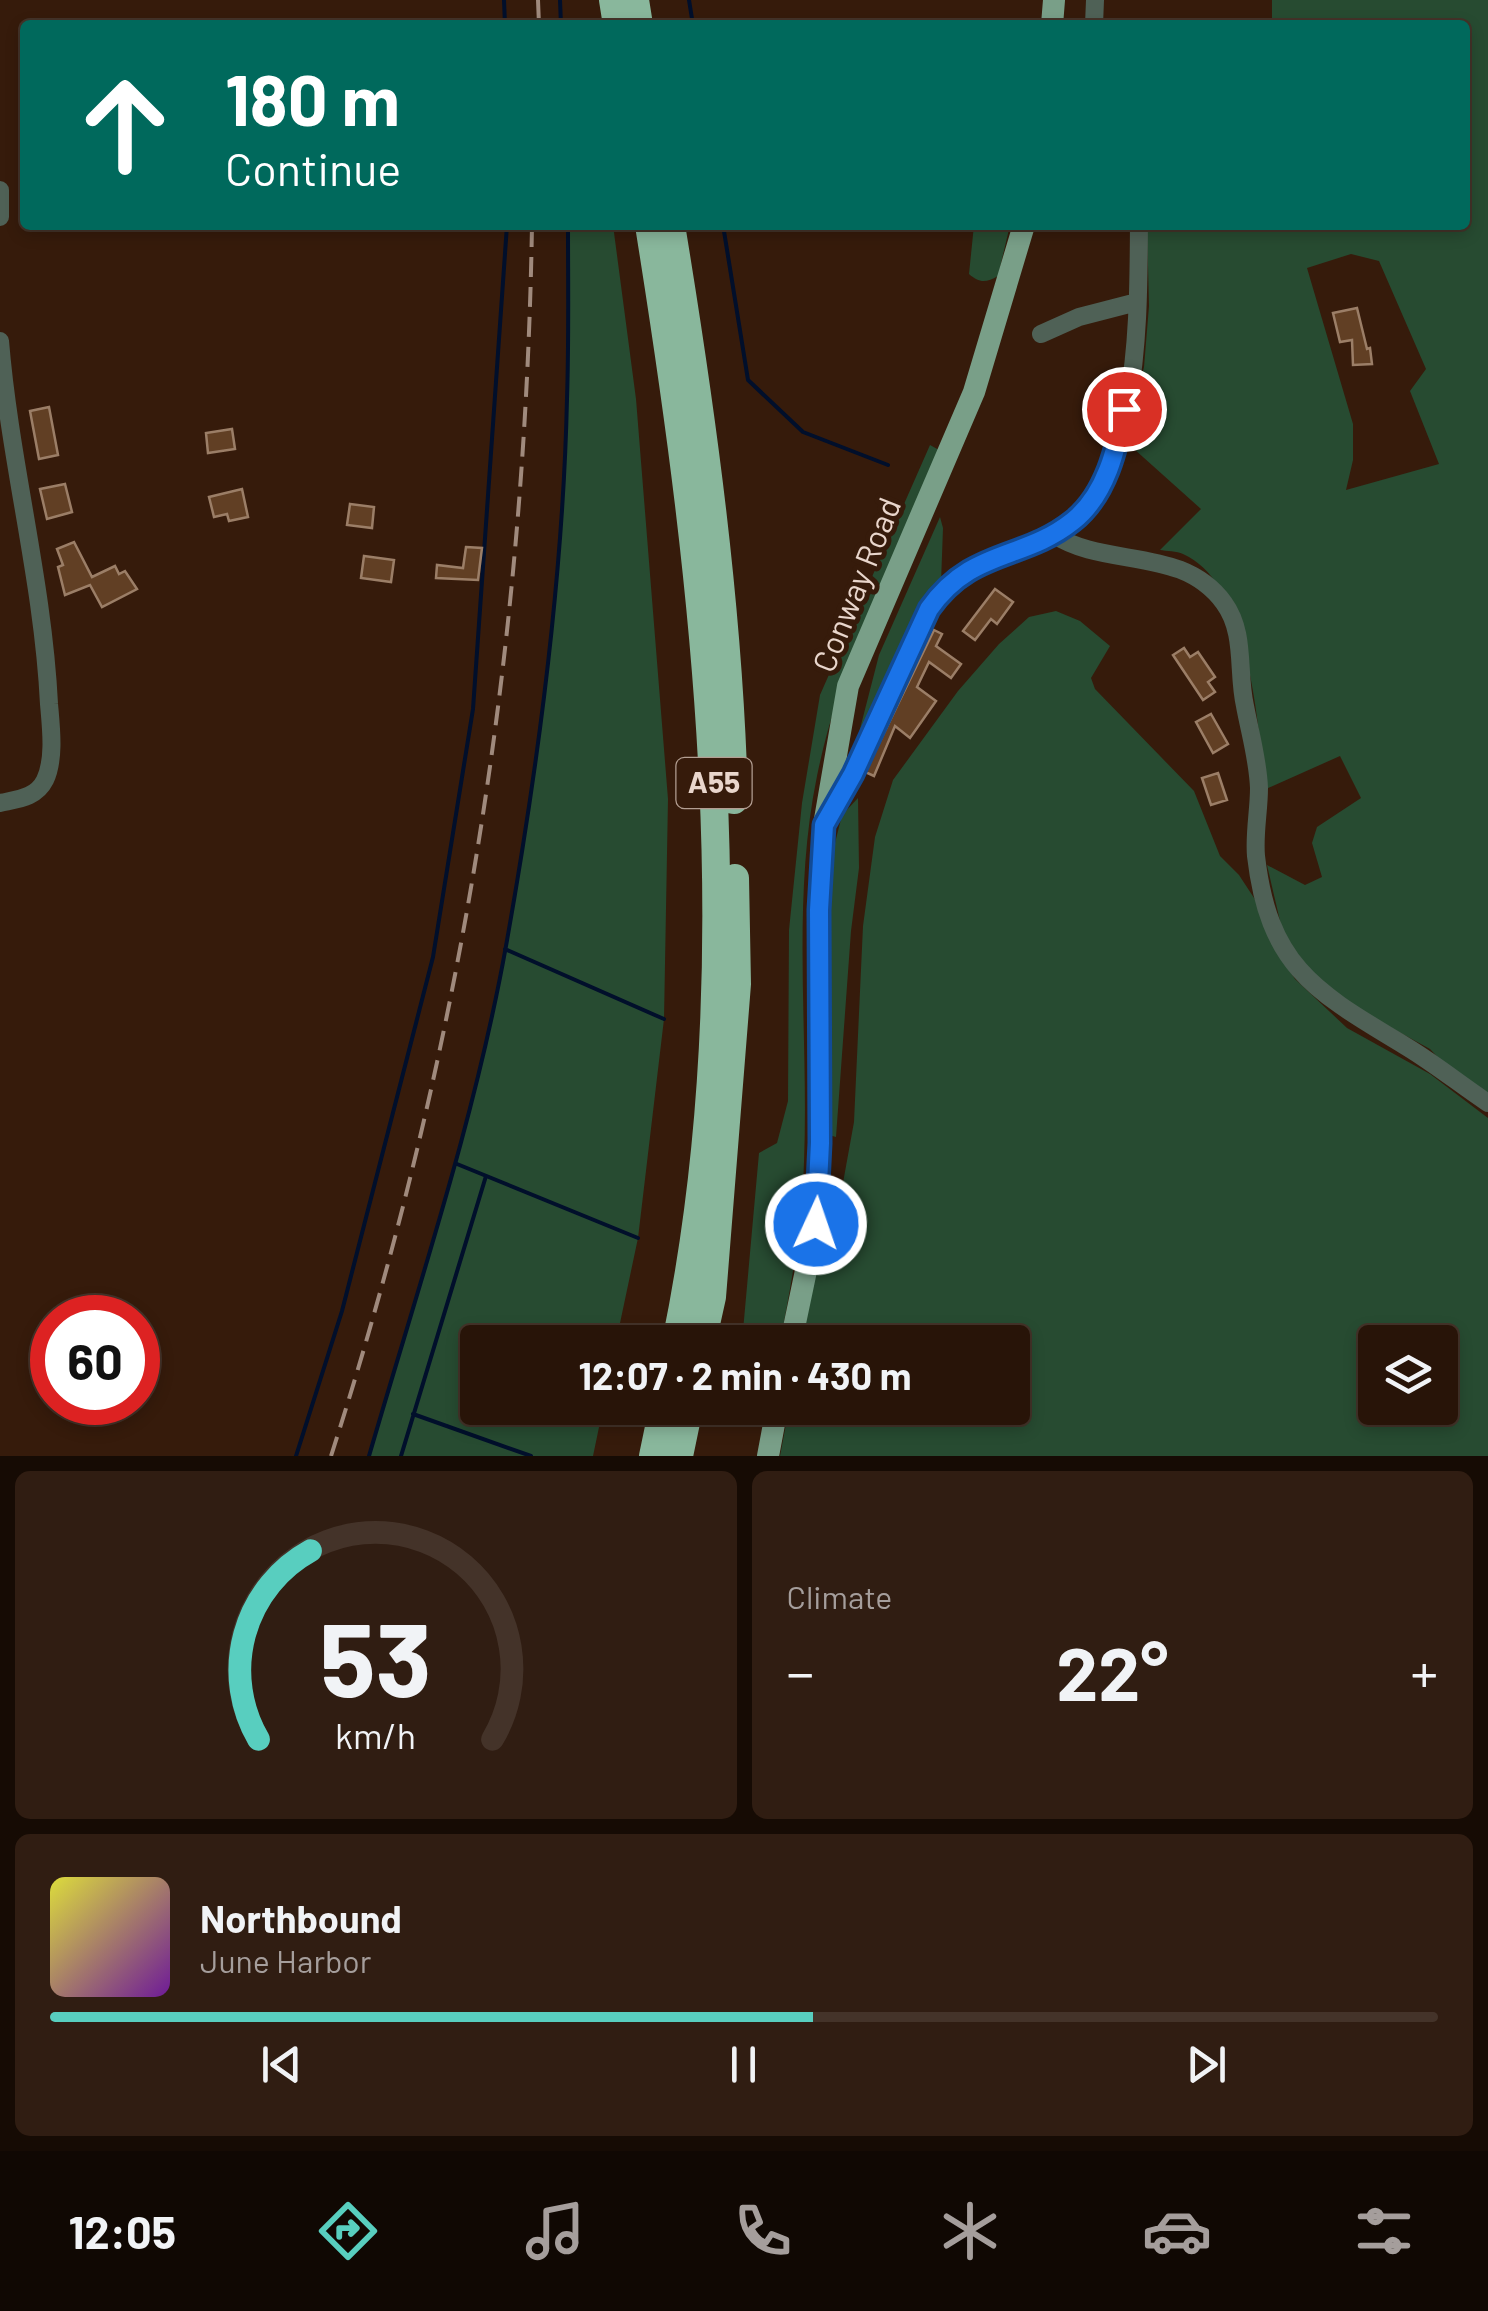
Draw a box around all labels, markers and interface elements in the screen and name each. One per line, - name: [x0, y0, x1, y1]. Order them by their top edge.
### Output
- text: 180 m: [225, 56, 400, 140]
- icon: ahead: [60, 60, 190, 190]
- text: Continue: [225, 141, 401, 195]
- pin: [1082, 367, 1167, 452]
- icon: arrive: [1097, 382, 1152, 437]
- street label: Conway Road: [803, 492, 907, 677]
- road number: A55: [676, 758, 752, 808]
- position arrow: [764, 1172, 868, 1276]
- speed limit sign: 60: [30, 1295, 160, 1425]
- map controls: [1358, 1325, 1458, 1425]
- button: layers: [1358, 1325, 1458, 1425]
- text: 12:07 · 2 min · 430 m: [579, 1352, 911, 1398]
- text: Climate: [787, 1577, 892, 1615]
- text: 53: [320, 1593, 432, 1718]
- text: 22°: [1056, 1626, 1168, 1716]
- text: −: [787, 1638, 814, 1704]
- text: +: [1410, 1638, 1438, 1704]
- text: km/h: [335, 1713, 416, 1756]
- text: Northbound: [200, 1895, 402, 1941]
- text: June Harbor: [200, 1941, 371, 1979]
- icon: previous: [254, 2037, 309, 2092]
- icon: pause: [716, 2037, 771, 2092]
- icon: next: [1179, 2037, 1234, 2092]
- icon: directions: [313, 2196, 383, 2266]
- icon: music: [520, 2196, 590, 2266]
- icon: phone: [728, 2196, 798, 2266]
- icon: climate: [935, 2196, 1005, 2266]
- icon: car: [1142, 2196, 1212, 2266]
- icon: filters: [1349, 2196, 1419, 2266]
- text: 12:05: [69, 2204, 176, 2258]

